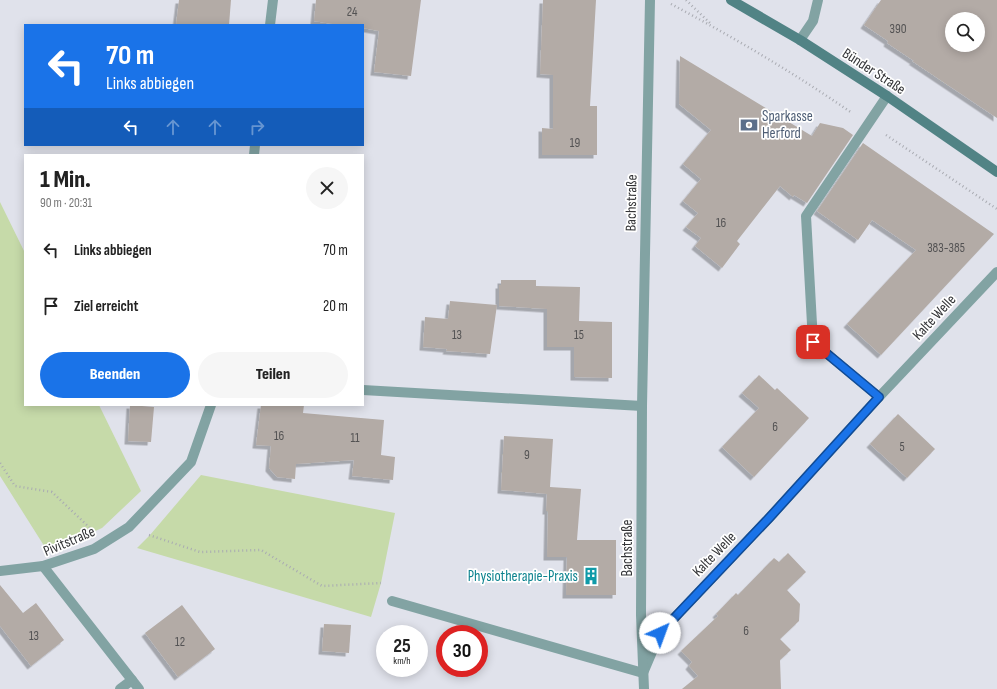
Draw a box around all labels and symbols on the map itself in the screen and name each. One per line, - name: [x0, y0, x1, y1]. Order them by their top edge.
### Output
- house number: 24: [347, 4, 358, 20]
- house number: 390: [889, 21, 907, 37]
- street label: Bünder Straße: [839, 44, 909, 99]
- place label: Sparkasse Herford: [762, 107, 813, 143]
- bank icon: Sparkasse Herford: [739, 115, 759, 135]
- house number: 19: [570, 135, 580, 151]
- street label: Bachstraße: [622, 174, 641, 232]
- house number: 16: [716, 215, 726, 231]
- house number: 383-385: [927, 240, 965, 256]
- street label: Kalte Welle: [909, 291, 960, 344]
- pin: [796, 325, 830, 359]
- house number: 13: [452, 327, 462, 343]
- house number: 15: [574, 327, 584, 343]
- house number: 6: [772, 419, 778, 435]
- house number: 16: [274, 428, 284, 444]
- house number: 11: [350, 430, 360, 446]
- house number: 5: [899, 439, 905, 455]
- house number: 9: [524, 447, 530, 463]
- street label: Bachstraße: [618, 519, 637, 577]
- street label: Pivitstraße: [40, 522, 98, 561]
- street label: Kalte Welle: [688, 528, 740, 581]
- building icon: Physiotherapie-Praxis: [581, 566, 601, 586]
- place label: Physiotherapie-Praxis: [468, 567, 578, 586]
- position arrow: [639, 612, 681, 654]
- house number: 6: [743, 623, 749, 639]
- speed limit sign: 30: [436, 625, 488, 677]
- house number: 13: [29, 628, 39, 644]
- house number: 12: [175, 634, 185, 650]

